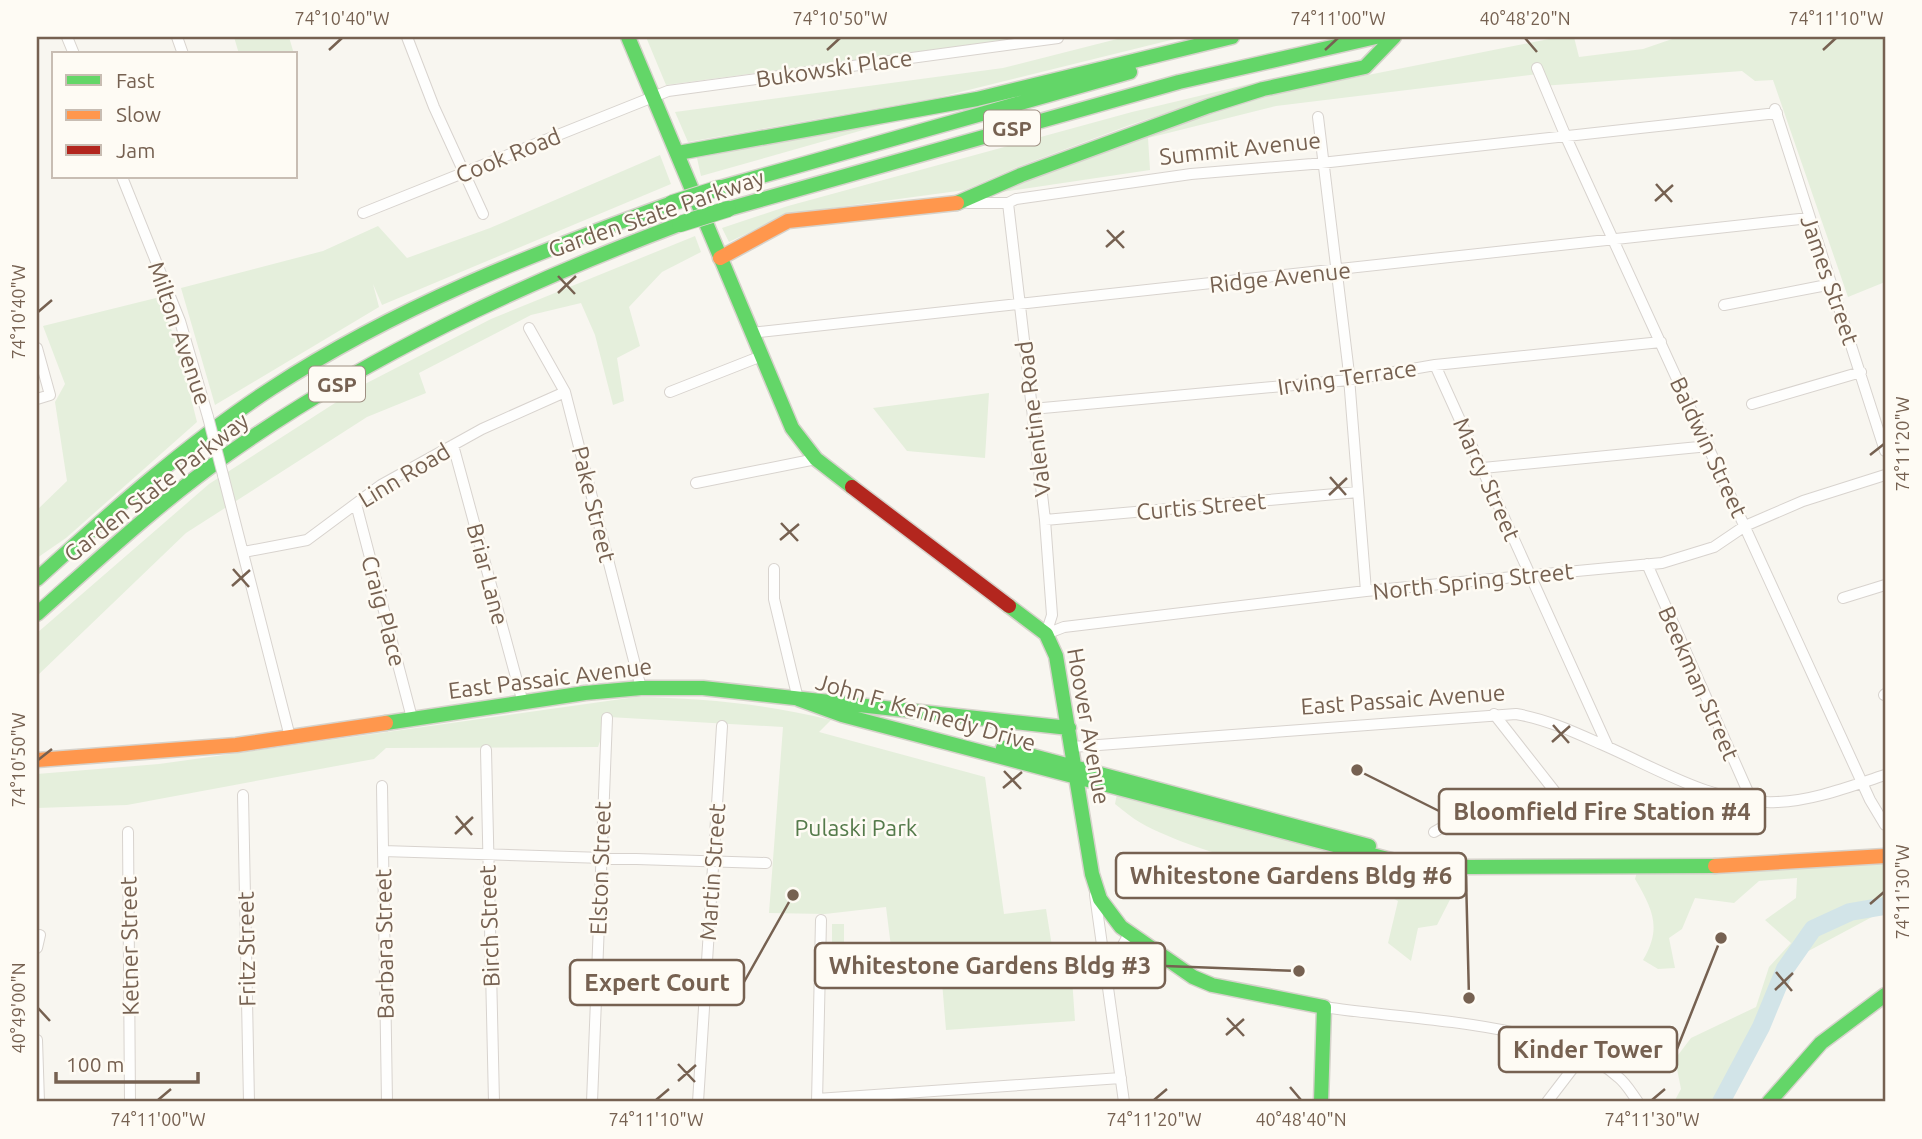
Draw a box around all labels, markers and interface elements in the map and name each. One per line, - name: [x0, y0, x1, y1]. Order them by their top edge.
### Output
- text: 74°10'40"W: [294, 8, 390, 28]
- text: 74°10'50"W: [792, 8, 888, 28]
- text: 74°11'00"W: [1290, 8, 1386, 28]
- text: 40°48'20"N: [1479, 8, 1571, 28]
- text: 74°11'10"W: [1788, 8, 1884, 28]
- street label: Bukowski Place: [754, 45, 914, 91]
- legend: [52, 52, 298, 178]
- text: Fast: [116, 68, 154, 92]
- text: Slow: [116, 102, 161, 126]
- road number: GSP: [984, 110, 1040, 146]
- street label: Cook Road: [452, 123, 564, 187]
- street label: Summit Avenue: [1158, 127, 1322, 169]
- text: Jam: [116, 138, 155, 162]
- street label: Garden State Parkway: [545, 164, 767, 262]
- street label: James Street: [1796, 212, 1864, 348]
- street label: Ridge Avenue: [1208, 257, 1352, 297]
- street label: Milton Avenue: [144, 258, 216, 408]
- text: 74°10'40"W: [8, 264, 28, 360]
- street label: Valentine Road: [1011, 340, 1055, 498]
- street label: Irving Terrace: [1276, 355, 1418, 399]
- road number: GSP: [309, 366, 365, 402]
- street label: Baldwin Street: [1666, 373, 1752, 521]
- text: 74°11'20"W: [1892, 396, 1912, 492]
- street label: Garden State Parkway: [59, 407, 253, 567]
- street label: Marcy Street: [1449, 414, 1525, 544]
- street label: Linn Road: [354, 438, 454, 512]
- street label: Pake Street: [568, 443, 620, 565]
- street label: Curtis Street: [1135, 488, 1267, 524]
- street label: Briar Lane: [462, 520, 514, 628]
- street label: Craig Place: [357, 553, 411, 669]
- street label: North Spring Street: [1371, 558, 1575, 604]
- street label: Beekman Street: [1654, 602, 1744, 764]
- street label: Hoover Avenue: [1063, 646, 1115, 806]
- street label: East Passaic Avenue: [447, 653, 653, 703]
- street label: John F. Kennedy Drive: [813, 669, 1039, 755]
- street label: East Passaic Avenue: [1300, 679, 1506, 719]
- text: 74°10'50"W: [8, 712, 28, 808]
- callout: Bloomfield Fire Station #4: [1439, 789, 1765, 834]
- text: Bloomfield Fire Station #4: [1453, 798, 1751, 825]
- street label: Elston Street: [585, 801, 615, 935]
- street label: Martin Street: [695, 802, 729, 942]
- park label: Pulaski Park: [795, 815, 918, 840]
- text: 74°11'30"W: [1892, 844, 1912, 940]
- callout: Whitestone Gardens Bldg #6: [1116, 853, 1466, 898]
- text: Whitestone Gardens Bldg #6: [1130, 862, 1452, 889]
- street label: Birch Street: [474, 864, 504, 988]
- street label: Barbara Street: [370, 869, 398, 1019]
- street label: Ketner Street: [115, 876, 143, 1016]
- street label: Fritz Street: [232, 891, 260, 1007]
- callout: Whitestone Gardens Bldg #3: [815, 943, 1165, 988]
- text: Whitestone Gardens Bldg #3: [829, 952, 1151, 979]
- callout: Expert Court: [570, 960, 744, 1005]
- text: 40°49'00"N: [8, 962, 28, 1054]
- text: Expert Court: [584, 969, 730, 996]
- callout: Kinder Tower: [1499, 1027, 1677, 1072]
- text: Kinder Tower: [1513, 1036, 1663, 1063]
- scale bar: [56, 1041, 198, 1085]
- text: 100 m: [66, 1052, 124, 1076]
- text: 74°11'00"W: [110, 1109, 206, 1129]
- text: 74°11'10"W: [608, 1109, 704, 1129]
- text: 74°11'20"W: [1106, 1109, 1202, 1129]
- text: 40°48'40"N: [1255, 1109, 1347, 1129]
- text: 74°11'30"W: [1604, 1109, 1700, 1129]

